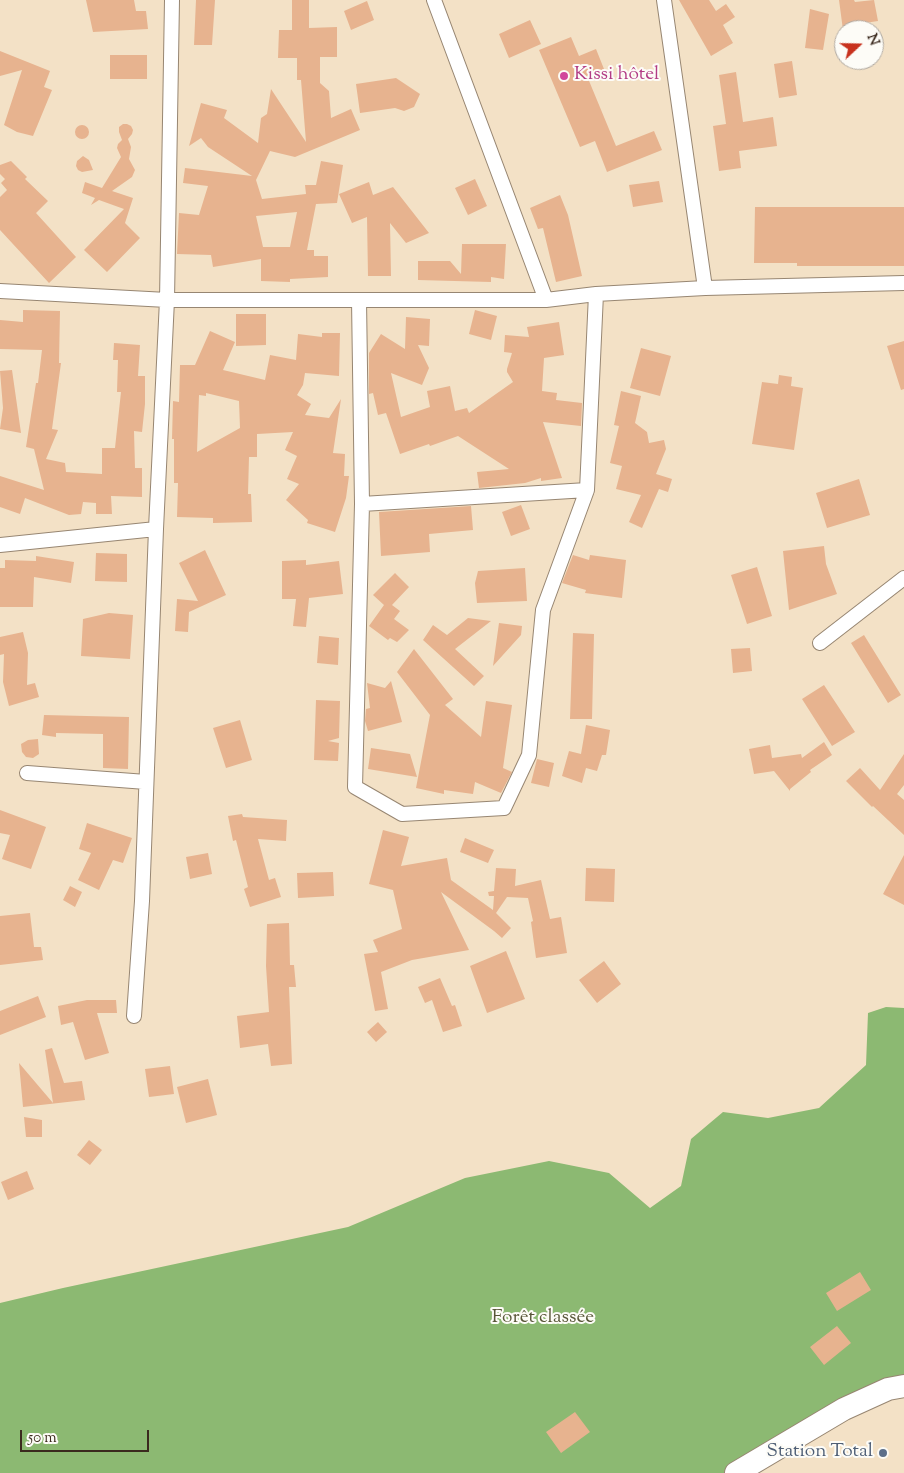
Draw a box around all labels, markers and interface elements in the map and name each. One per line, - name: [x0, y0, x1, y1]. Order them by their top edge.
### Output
- north arrow: [834, 20, 884, 70]
- text: N: [861, 31, 883, 49]
- place label: Kissi hôtel: [574, 65, 659, 87]
- marker: Kissi hôtel: [558, 70, 570, 82]
- park label: Forêt classée: [492, 1308, 594, 1330]
- scale bar: [22, 1420, 151, 1452]
- text: 50 m: [28, 1428, 57, 1449]
- place label: Station Total: [767, 1442, 873, 1464]
- marker: Station Total: [877, 1447, 889, 1459]

